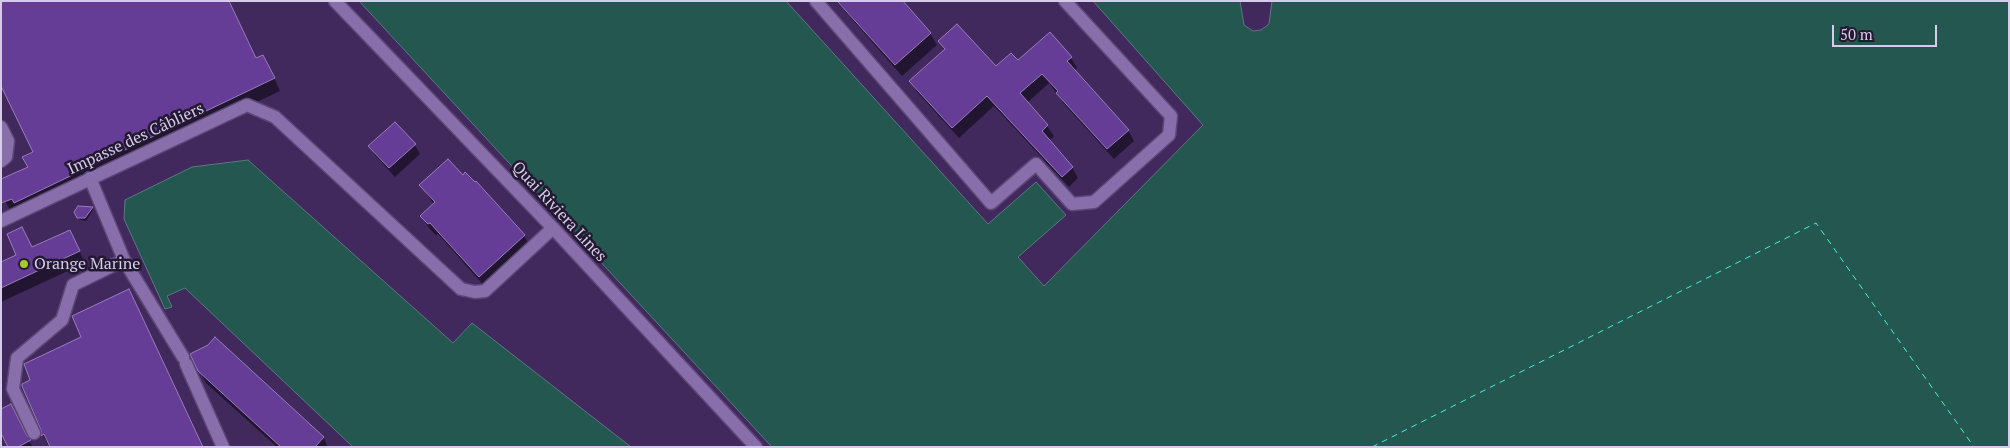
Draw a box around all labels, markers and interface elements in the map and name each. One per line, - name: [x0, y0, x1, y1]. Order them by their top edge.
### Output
- scale bar: [1835, 15, 1940, 47]
- text: 50 m: [1840, 24, 1873, 44]
- street label: Impasse des Câbliers: [65, 99, 207, 179]
- street label: Quai Riviera Lines: [508, 158, 610, 266]
- place label: Orange Marine: [34, 254, 140, 274]
- marker: Orange Marine: [18, 258, 30, 270]

